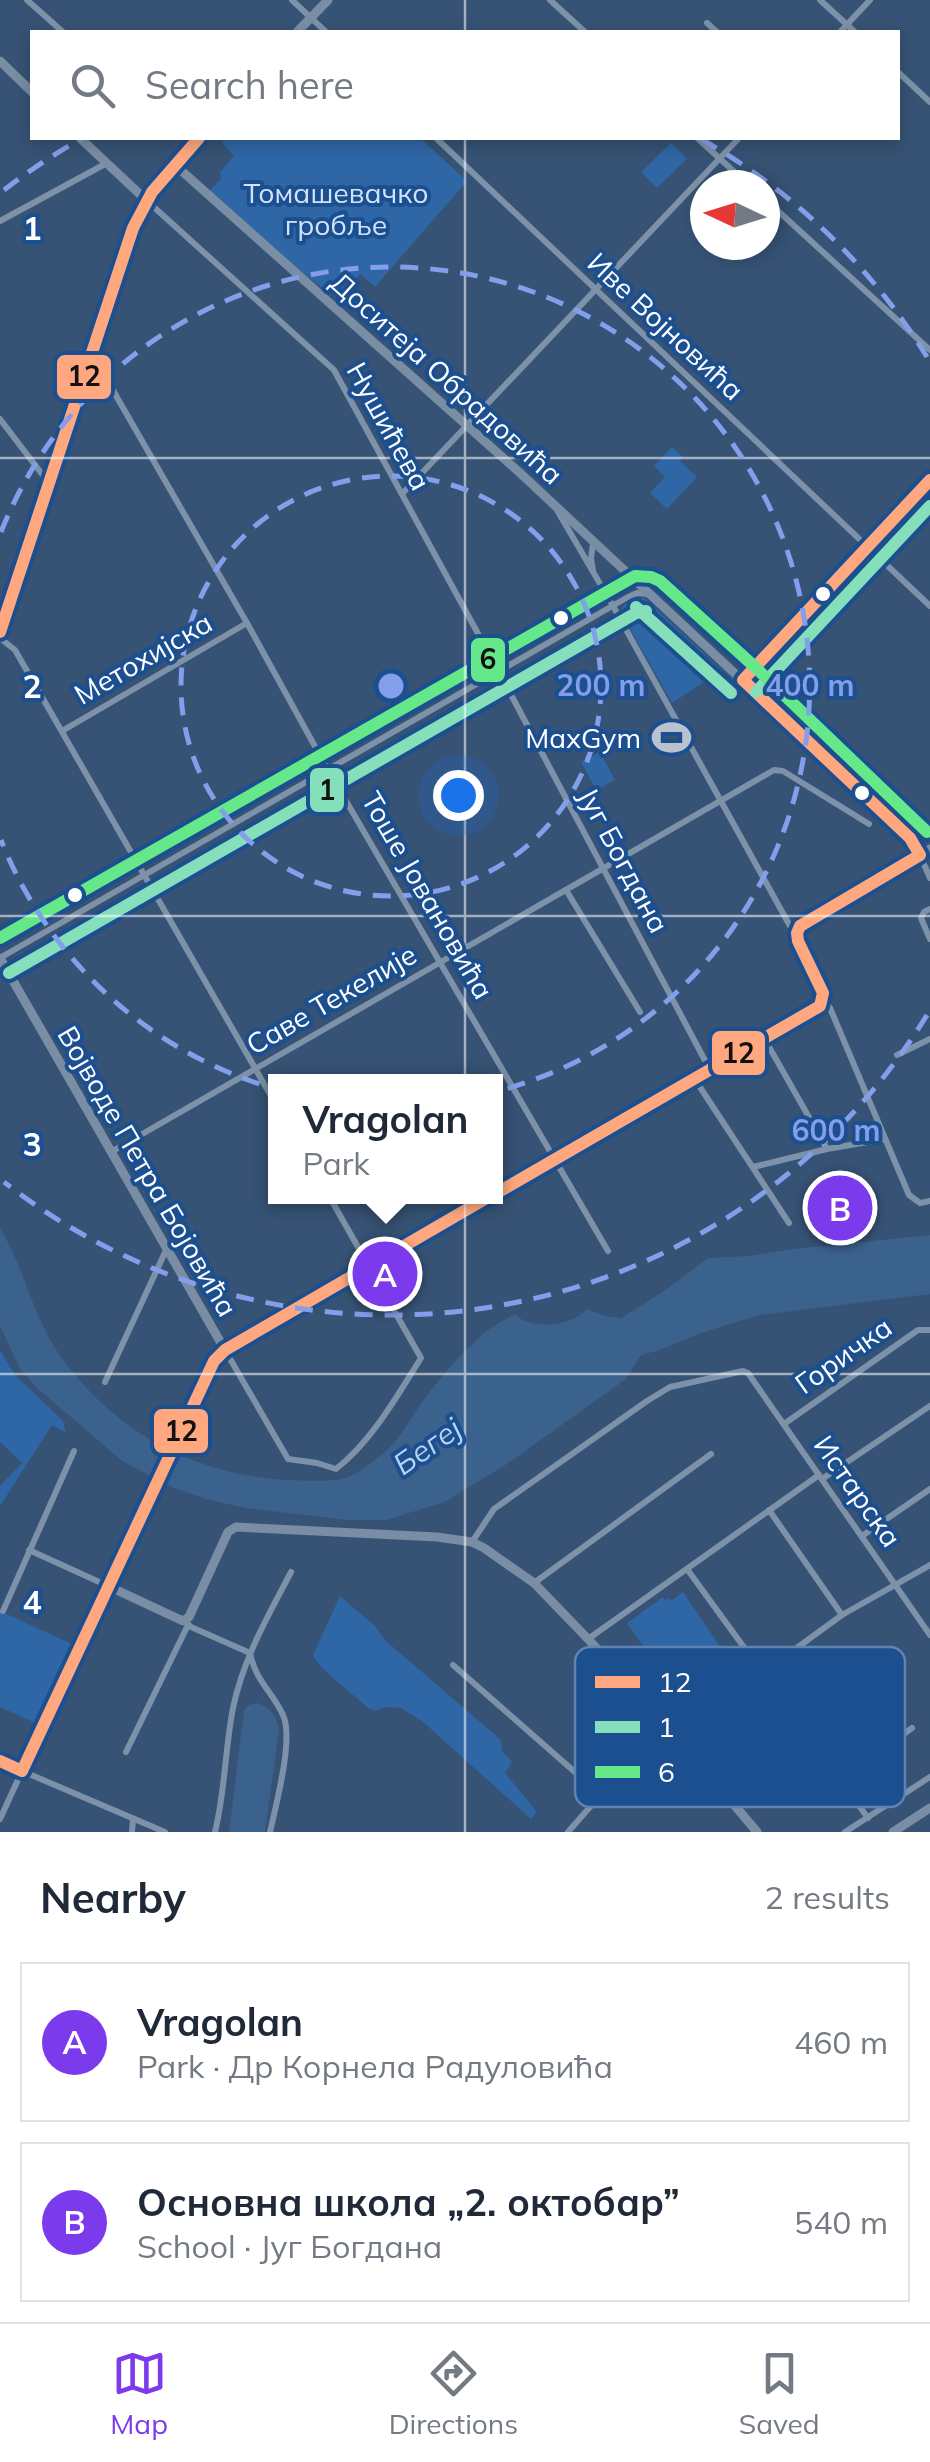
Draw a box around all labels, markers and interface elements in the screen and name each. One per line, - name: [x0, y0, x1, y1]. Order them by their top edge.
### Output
- search box: [30, 30, 900, 140]
- icon: search: [65, 58, 120, 113]
- text: Search here: [145, 61, 354, 109]
- north arrow: [690, 170, 780, 260]
- park label: Томашевачко гробље: [243, 175, 429, 242]
- text: 1: [22, 208, 42, 248]
- street label: Иве Војновића: [581, 245, 751, 407]
- street label: Доситеја Обрадовића: [324, 264, 570, 492]
- line badge: 12: [55, 353, 113, 401]
- street label: Нушићева: [340, 356, 438, 496]
- text: 12: [67, 358, 101, 393]
- unlabelled marker: [813, 584, 833, 604]
- street label: Метохијска: [68, 605, 218, 711]
- unlabelled marker: [551, 608, 571, 628]
- line badge: 6: [469, 636, 507, 684]
- text: 6: [480, 641, 496, 676]
- text: 2: [22, 666, 42, 706]
- text: 200 m: [556, 666, 646, 704]
- text: 400 m: [765, 666, 855, 704]
- centre of rings: [373, 668, 409, 704]
- sports icon: MaxGym: [650, 716, 692, 758]
- place label: MaxGym: [525, 720, 641, 755]
- line badge: 1: [308, 766, 346, 814]
- your location: [433, 770, 484, 821]
- text: 1: [319, 772, 335, 807]
- street label: Југ Богдана: [571, 781, 677, 939]
- unlabelled marker: [852, 783, 872, 803]
- street label: Тоше Јовановића: [354, 785, 502, 1005]
- unlabelled marker: [65, 885, 85, 905]
- street label: Саве Текелије: [240, 936, 422, 1062]
- street label: Војводе Петра Бојовића: [50, 1020, 246, 1322]
- line badge: 12: [710, 1029, 767, 1077]
- text: 12: [721, 1035, 755, 1070]
- popup: [268, 1074, 503, 1204]
- text: Vragolan: [302, 1095, 469, 1143]
- text: 600 m: [791, 1111, 881, 1149]
- text: 3: [22, 1124, 42, 1164]
- text: Park: [302, 1143, 370, 1183]
- pin: B: [808, 1170, 872, 1246]
- pin: A: [352, 1236, 418, 1312]
- street label: Горичка: [788, 1309, 898, 1401]
- line badge: 12: [152, 1407, 210, 1455]
- water label: Бегеј: [386, 1409, 469, 1483]
- text: 12: [164, 1413, 198, 1448]
- street label: Истарска: [807, 1428, 909, 1554]
- text: 4: [22, 1582, 42, 1622]
- legend: [575, 1647, 905, 1807]
- text: 12: [658, 1664, 692, 1699]
- text: 1: [658, 1709, 675, 1744]
- text: 6: [658, 1754, 675, 1789]
- text: Nearby: [40, 1871, 186, 1924]
- text: 2 results: [765, 1877, 890, 1917]
- text: Vragolan: [137, 1998, 303, 2046]
- text: A: [62, 2022, 87, 2062]
- text: 460 m: [794, 2022, 888, 2062]
- text: Park · Др Корнела Радуловића: [137, 2046, 613, 2086]
- text: Основна школа „2. октобар”: [137, 2178, 680, 2226]
- text: B: [63, 2202, 86, 2242]
- text: 540 m: [794, 2202, 888, 2242]
- text: School · Југ Богдана: [137, 2226, 442, 2266]
- tab: Map: [110, 2346, 168, 2441]
- tab: Directions: [389, 2346, 518, 2441]
- tab: Saved: [739, 2346, 820, 2441]

